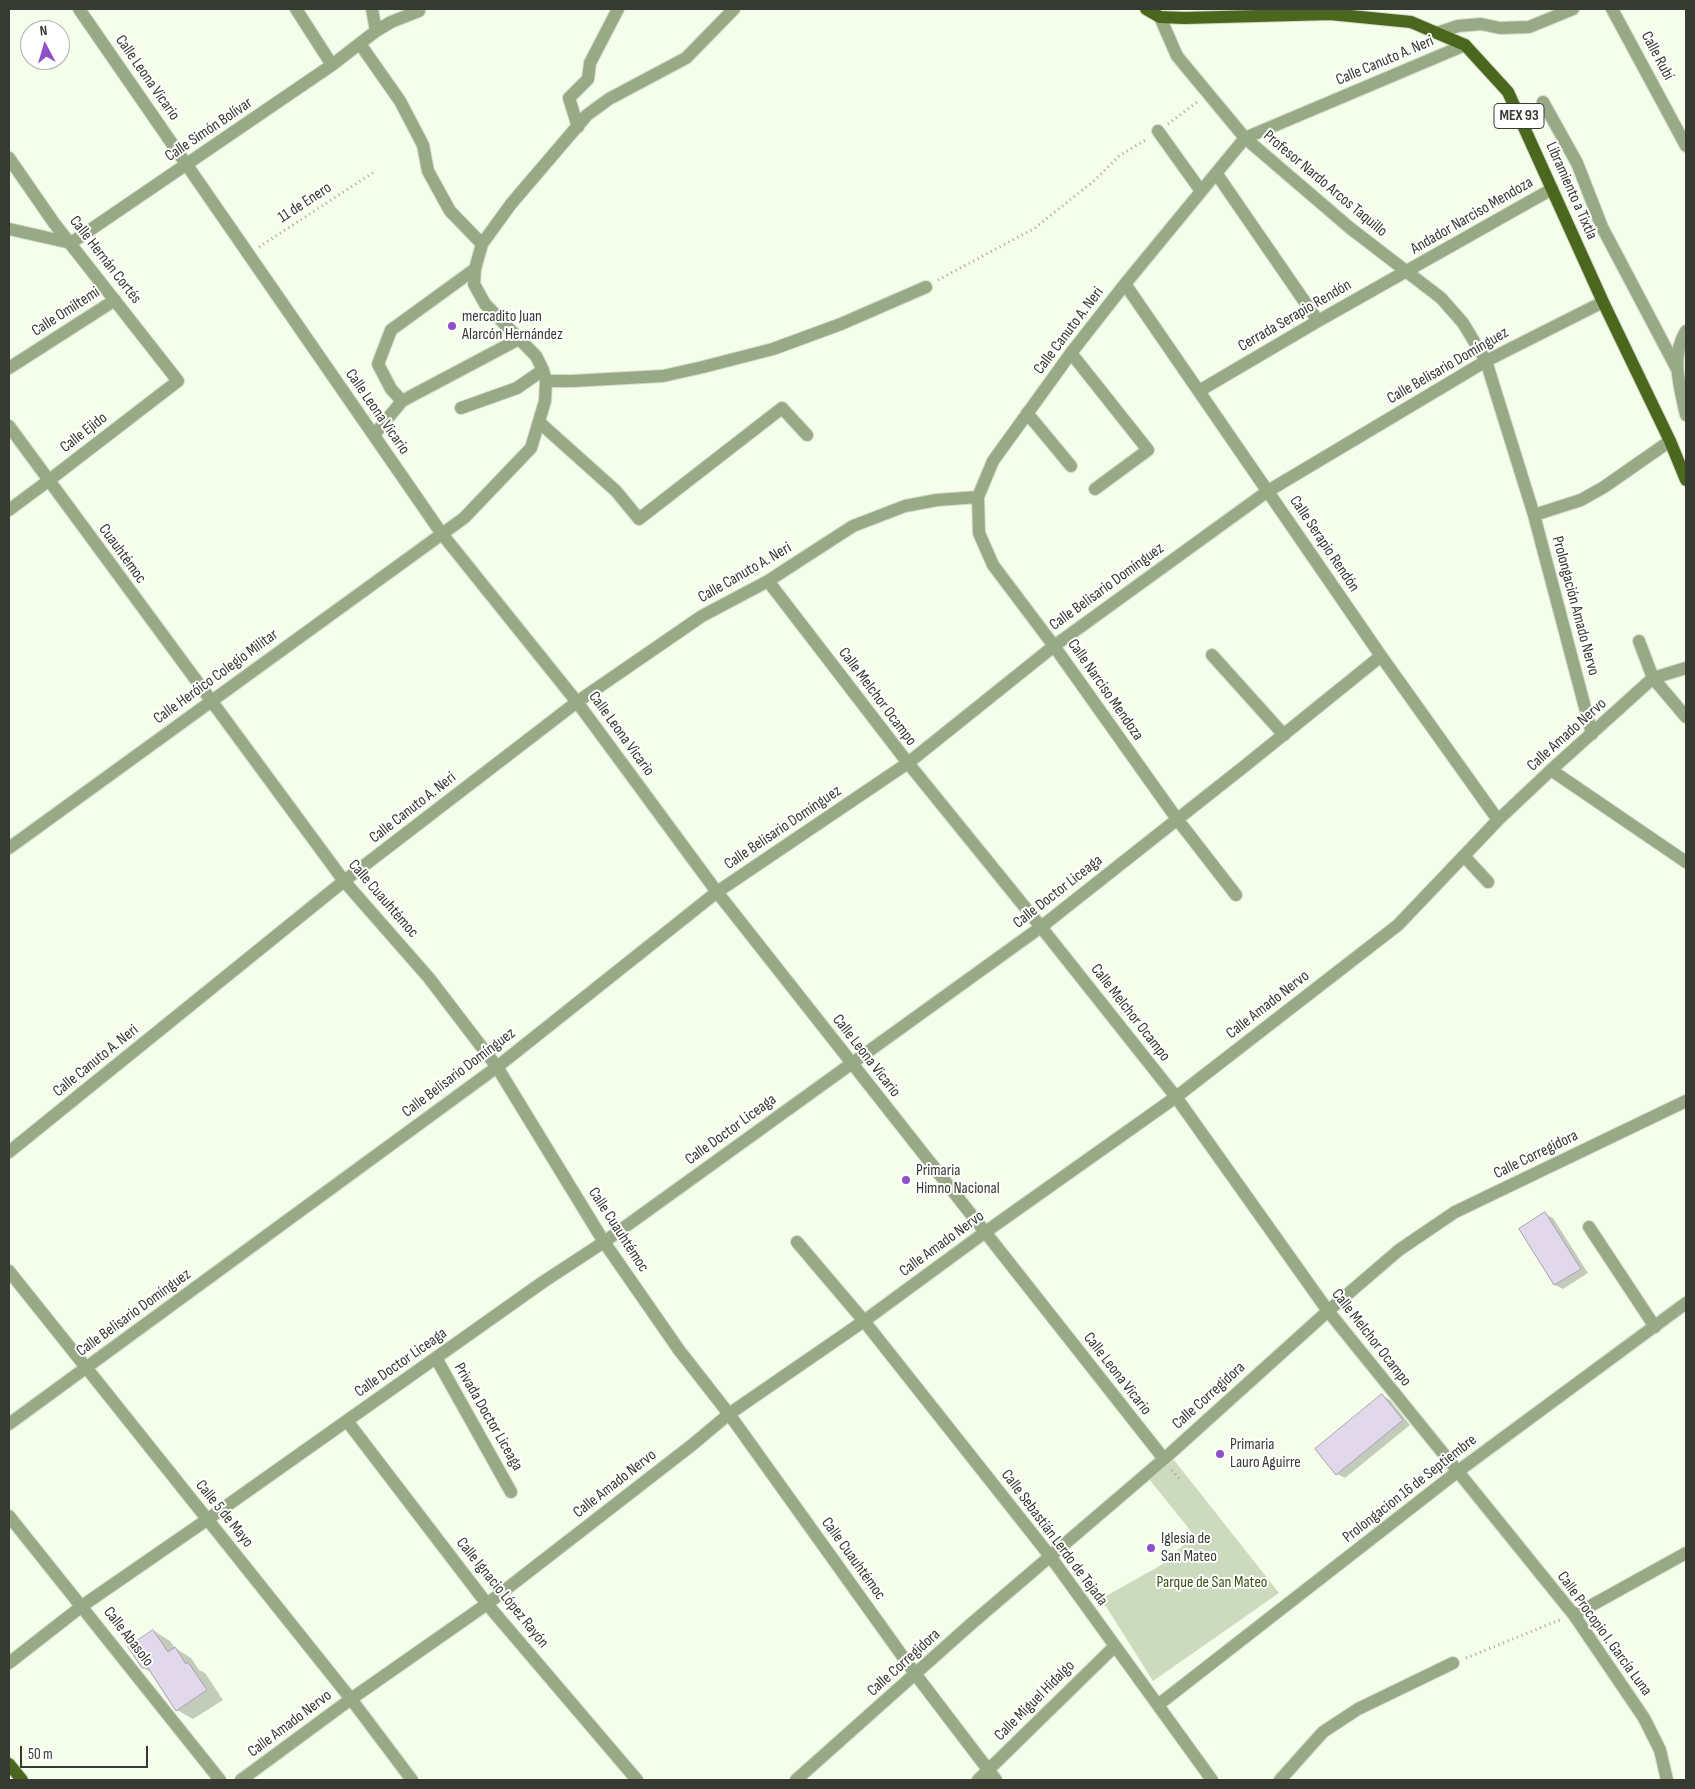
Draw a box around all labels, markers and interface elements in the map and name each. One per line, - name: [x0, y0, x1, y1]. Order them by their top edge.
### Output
- north arrow: [20, 20, 70, 70]
- text: N: [39, 22, 48, 39]
- street label: Calle Rubí: [1636, 28, 1678, 84]
- street label: Calle Leona Vicario: [111, 32, 183, 124]
- street label: Calle Canuto A. Neri: [1333, 32, 1437, 90]
- street label: Calle Simón Bolívar: [162, 94, 256, 166]
- road number: MEX 93: [1494, 104, 1544, 128]
- street label: Profesor Nardo Arcos Taquillo: [1259, 127, 1391, 241]
- street label: Libramiento a Tixtla: [1541, 139, 1601, 243]
- street label: Andador Narciso Mendoza: [1407, 173, 1537, 259]
- street label: 11 de Enero: [275, 179, 335, 227]
- street label: Calle Hernán Cortés: [65, 212, 145, 308]
- street label: Cerrada Serapio Rendón: [1235, 276, 1355, 356]
- street label: Calle Omiltemi: [28, 283, 104, 341]
- street label: Calle Canuto A. Neri: [1030, 284, 1108, 378]
- place label: mercadito Juan Alarcón Hernández: [462, 307, 563, 345]
- marker: mercadito Juan Alarcón Hernández: [446, 320, 458, 332]
- street label: Calle Belisario Domínguez: [1384, 323, 1512, 409]
- street label: Calle Leona Vicario: [341, 366, 413, 458]
- street label: Calle Ejido: [57, 409, 111, 457]
- street label: Calle Serapio Rendón: [1285, 492, 1363, 596]
- street label: Cuauhtémoc: [94, 521, 150, 587]
- street label: Prolongación Amado Nervo: [1547, 534, 1603, 678]
- street label: Calle Canuto A. Neri: [695, 539, 795, 607]
- street label: Calle Belisario Domínguez: [1046, 539, 1168, 635]
- street label: Calle Heróico Colegio Militar: [150, 625, 282, 729]
- street label: Calle Narciso Mendoza: [1063, 636, 1147, 744]
- street label: Calle Melchor Ocampo: [834, 644, 920, 750]
- street label: Calle Leona Vicario: [584, 688, 658, 780]
- street label: Calle Amado Nervo: [1523, 694, 1611, 776]
- street label: Calle Canuto A. Neri: [366, 768, 460, 848]
- street label: Calle Belisario Domínguez: [721, 782, 845, 874]
- street label: Calle Doctor Liceaga: [1010, 851, 1106, 933]
- street label: Calle Cuauhtémoc: [344, 856, 422, 942]
- street label: Calle Melchor Ocampo: [1086, 960, 1174, 1066]
- street label: Calle Amado Nervo: [1223, 967, 1313, 1043]
- street label: Calle Leona Vicario: [828, 1011, 904, 1101]
- street label: Calle Canuto A. Neri: [49, 1021, 143, 1101]
- street label: Calle Belisario Domínguez: [399, 1024, 519, 1122]
- street label: Calle Doctor Liceaga: [682, 1090, 780, 1170]
- street label: Calle Corregidora: [1491, 1126, 1581, 1184]
- place label: Primaria Himno Nacional: [916, 1161, 1000, 1199]
- marker: Primaria Himno Nacional: [900, 1174, 912, 1186]
- street label: Calle Cuauhtémoc: [583, 1184, 653, 1276]
- street label: Calle Amado Nervo: [896, 1207, 988, 1281]
- street label: Calle Belisario Domínguez: [73, 1265, 195, 1361]
- street label: Calle Melchor Ocampo: [1327, 1285, 1415, 1391]
- street label: Calle Doctor Liceaga: [351, 1324, 451, 1402]
- street label: Calle Leona Vicario: [1079, 1329, 1155, 1419]
- street label: Calle Corregidora: [1169, 1358, 1249, 1434]
- street label: Privada Doctor Liceaga: [449, 1360, 527, 1474]
- street label: Prolongacion 16 de Septiembre: [1339, 1431, 1481, 1547]
- place label: Primaria Lauro Aguirre: [1230, 1435, 1301, 1473]
- street label: Calle Amado Nervo: [570, 1446, 660, 1522]
- marker: Primaria Lauro Aguirre: [1214, 1448, 1226, 1460]
- street label: Calle Sebastián Lerdo de Tejada: [997, 1466, 1111, 1610]
- street label: Calle 5 de Mayo: [191, 1476, 257, 1552]
- street label: Calle Cuauhtémoc: [817, 1514, 889, 1604]
- place label: Iglesia de San Mateo: [1161, 1529, 1217, 1567]
- street label: Calle Ignacio López Rayón: [452, 1534, 552, 1652]
- marker: Iglesia de San Mateo: [1145, 1542, 1157, 1554]
- street label: Calle Procopio I. García Luna: [1552, 1568, 1656, 1700]
- park label: Parque de San Mateo: [1157, 1573, 1267, 1593]
- street label: Calle Abasolo: [99, 1603, 157, 1671]
- street label: Calle Corregidora: [864, 1625, 944, 1701]
- street label: Calle Miguel Hidalgo: [991, 1657, 1079, 1745]
- street label: Calle Amado Nervo: [244, 1686, 336, 1762]
- scale bar: [22, 1736, 150, 1768]
- text: 50 m: [28, 1745, 53, 1764]

